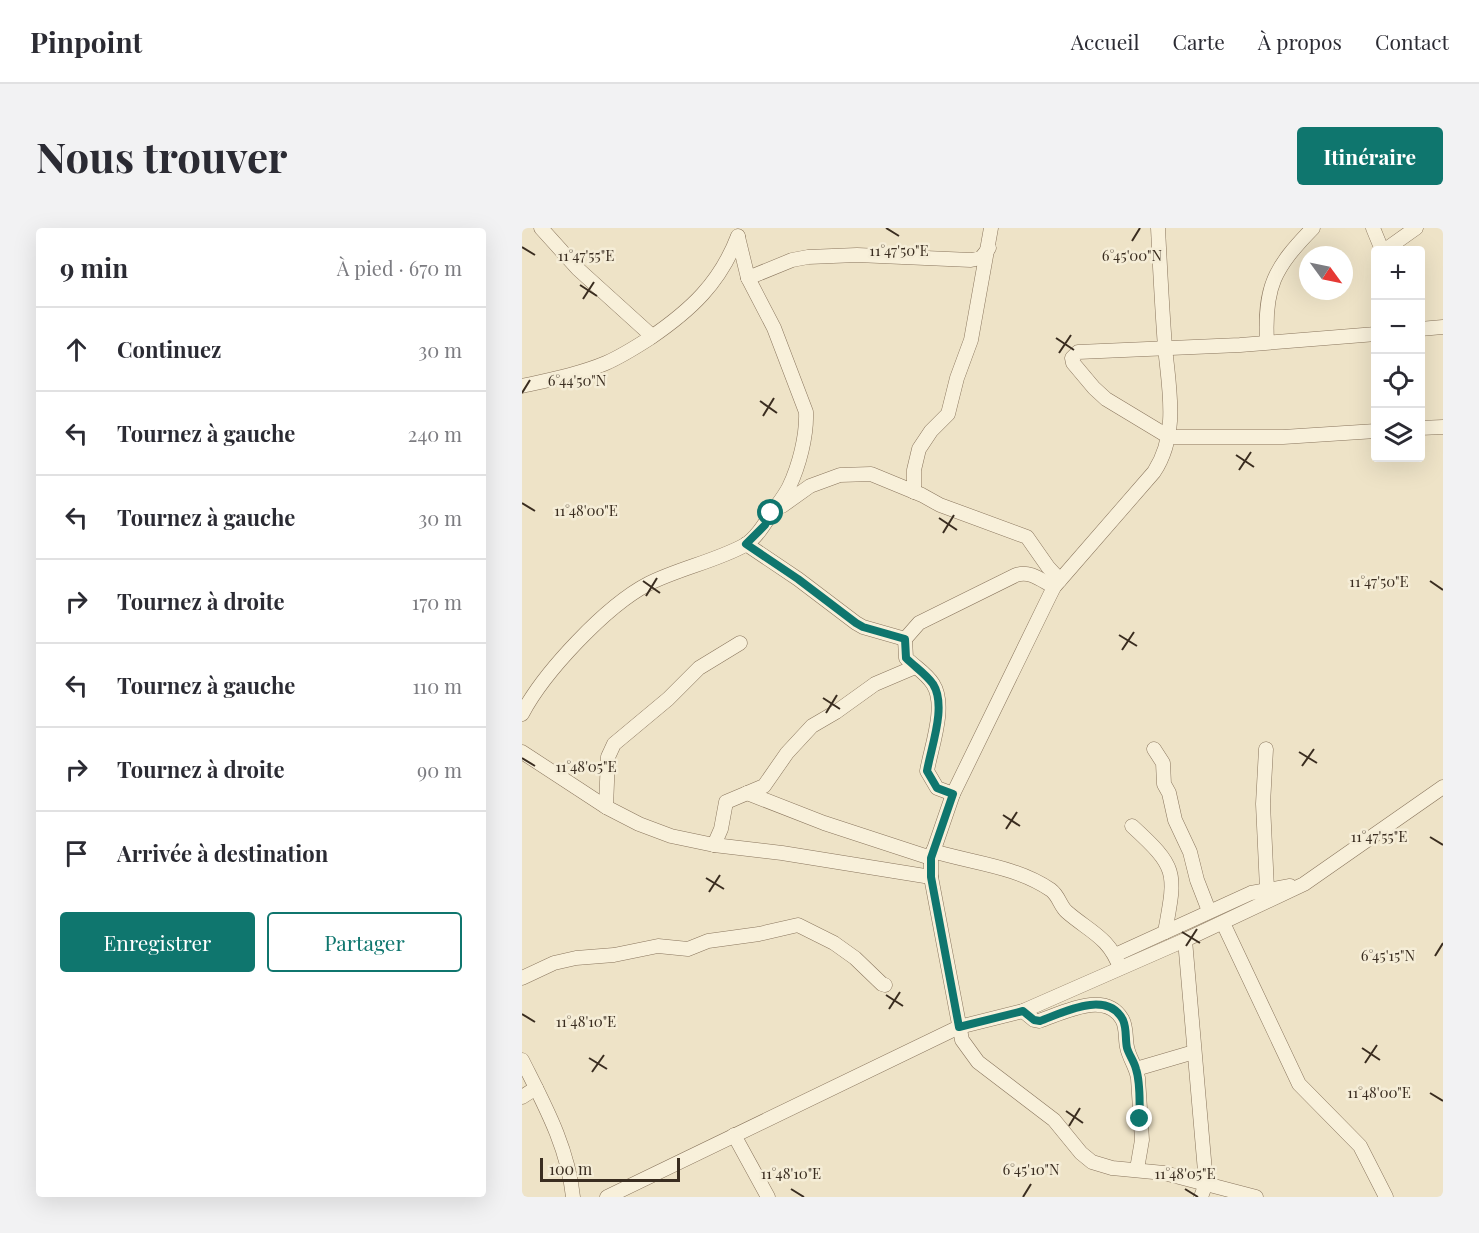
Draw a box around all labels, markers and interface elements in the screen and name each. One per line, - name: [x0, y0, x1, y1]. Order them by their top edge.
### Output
- text: Pinpoint: [30, 23, 142, 60]
- text: Accueil: [1071, 27, 1139, 55]
- text: Carte: [1172, 27, 1225, 55]
- text: À propos: [1258, 27, 1342, 55]
- text: Contact: [1375, 27, 1449, 55]
- button: Itinéraire: [1297, 127, 1443, 185]
- text: Nous trouver: [36, 128, 287, 184]
- text: 11°47'50"E: [869, 240, 929, 260]
- text: 11°47'55"E: [558, 245, 614, 265]
- text: 6°45'00"N: [1102, 245, 1163, 265]
- north arrow: [1299, 246, 1353, 300]
- map controls: [1371, 246, 1425, 462]
- button: +: [1371, 246, 1425, 300]
- text: 9 min: [60, 250, 128, 285]
- text: À pied · 670 m: [337, 254, 462, 281]
- button: −: [1371, 300, 1425, 354]
- icon: ahead: [60, 333, 93, 366]
- text: Continuez: [117, 334, 221, 364]
- text: 30 m: [418, 336, 462, 363]
- button: locate: [1371, 354, 1425, 408]
- text: 6°44'50"N: [548, 370, 607, 390]
- button: layers: [1371, 408, 1425, 462]
- icon: left: [60, 417, 93, 450]
- text: Tournez à gauche: [117, 418, 295, 448]
- text: 240 m: [408, 420, 462, 447]
- route start: [757, 499, 783, 525]
- text: 11°48'00"E: [554, 500, 618, 520]
- icon: left: [60, 501, 93, 534]
- text: Tournez à gauche: [117, 502, 295, 532]
- text: 30 m: [418, 504, 462, 531]
- text: 11°47'50"E: [1349, 571, 1409, 591]
- icon: right: [60, 585, 93, 618]
- text: Tournez à droite: [117, 586, 285, 616]
- text: 170 m: [412, 588, 462, 615]
- icon: left: [60, 669, 93, 702]
- text: Tournez à gauche: [117, 670, 295, 700]
- text: 110 m: [412, 672, 462, 699]
- icon: right: [60, 753, 93, 786]
- text: Tournez à droite: [117, 754, 285, 784]
- text: 90 m: [417, 756, 462, 783]
- text: 11°48'05"E: [555, 756, 617, 776]
- text: 11°47'55"E: [1351, 826, 1407, 846]
- icon: arrive: [60, 837, 93, 870]
- text: Arrivée à destination: [117, 838, 328, 868]
- button: Enregistrer: [60, 912, 255, 972]
- button: Partager: [267, 912, 462, 972]
- text: 6°45'15"N: [1361, 945, 1416, 965]
- text: 11°48'10"E: [556, 1011, 616, 1031]
- text: 11°48'00"E: [1347, 1082, 1411, 1102]
- route end: [1126, 1105, 1152, 1131]
- scale bar: [540, 1155, 680, 1182]
- text: 100 m: [549, 1158, 592, 1179]
- text: 6°45'10"N: [1002, 1159, 1060, 1179]
- text: 11°48'10"E: [761, 1163, 821, 1183]
- text: 11°48'05"E: [1154, 1163, 1216, 1183]

